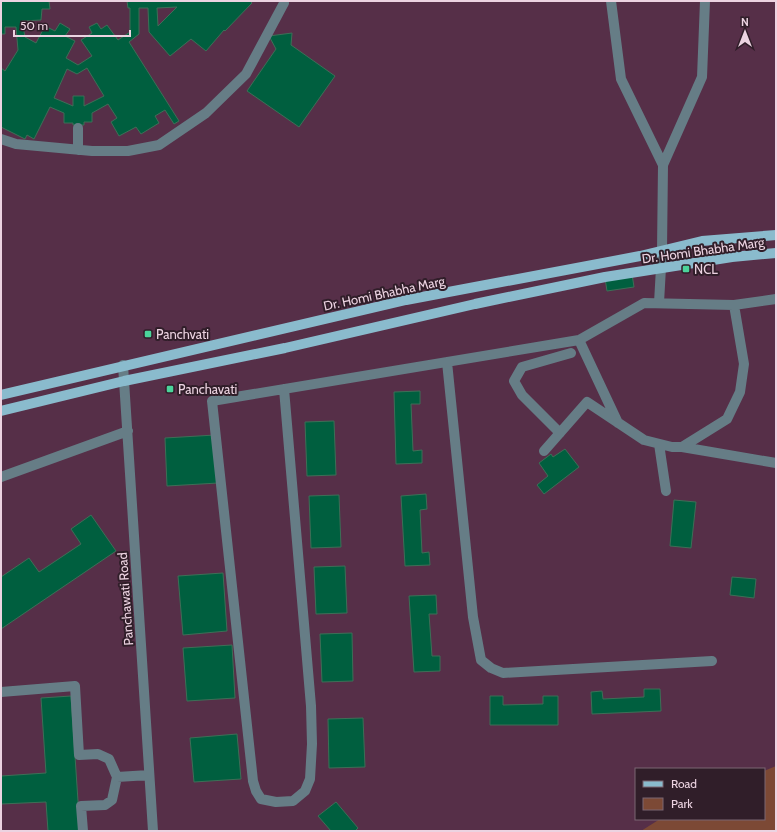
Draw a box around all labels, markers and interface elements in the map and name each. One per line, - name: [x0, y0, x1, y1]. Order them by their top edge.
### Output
- scale bar: [14, 12, 130, 38]
- north arrow: [725, 12, 765, 52]
- text: N: [741, 15, 749, 29]
- text: 50 m: [20, 18, 48, 33]
- street label: Dr. Homi Bhabha Marg: [641, 233, 766, 267]
- place label: NCL: [694, 261, 718, 277]
- marker: NCL: [681, 264, 691, 274]
- street label: Dr. Homi Bhabha Marg: [322, 272, 447, 314]
- place label: Panchvati: [156, 326, 209, 342]
- marker: Panchvati: [143, 329, 153, 339]
- place label: Panchavati: [178, 381, 237, 397]
- marker: Panchavati: [165, 384, 175, 394]
- street label: Panchawati Road: [114, 552, 136, 646]
- legend: [635, 768, 765, 820]
- text: Road: [671, 776, 697, 791]
- text: Park: [671, 796, 693, 811]

